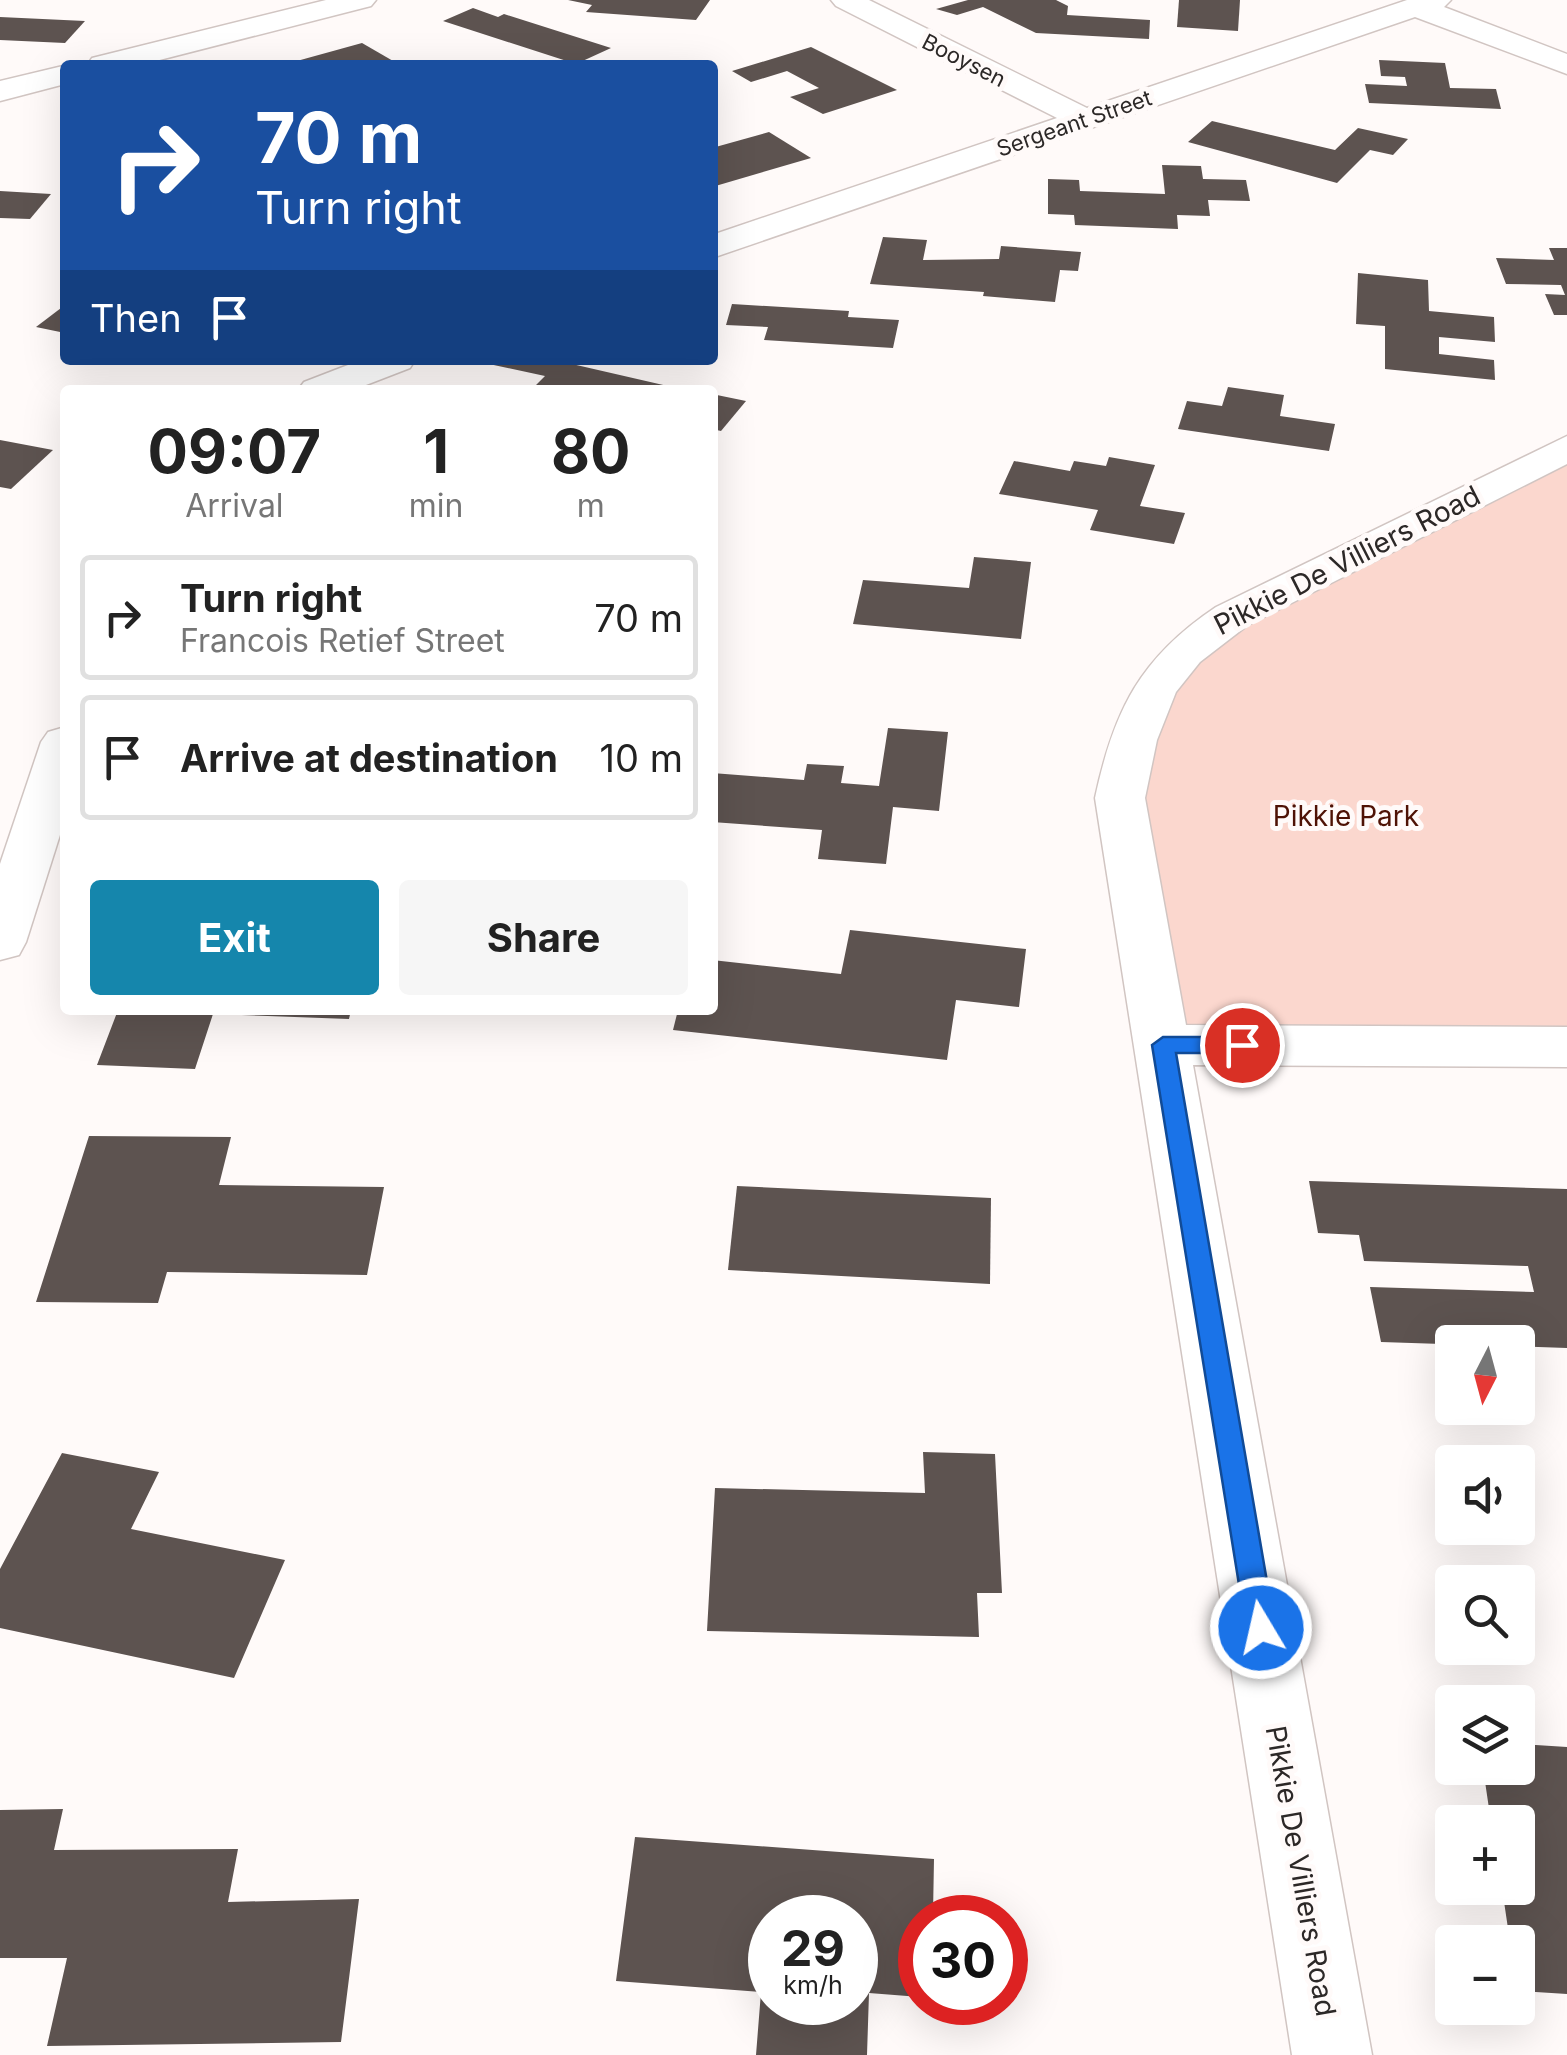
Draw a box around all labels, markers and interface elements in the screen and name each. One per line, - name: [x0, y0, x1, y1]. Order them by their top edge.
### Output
- street label: Booysen: [918, 28, 1010, 92]
- street label: Sergeant Street: [993, 84, 1155, 162]
- text: 70 m: [255, 95, 422, 180]
- icon: right: [90, 100, 220, 230]
- text: Turn right: [255, 180, 462, 235]
- icon: arrive: [202, 290, 257, 345]
- text: Then: [90, 295, 182, 341]
- text: 09:07: [148, 415, 321, 487]
- text: 1: [423, 415, 449, 487]
- text: 80: [551, 415, 630, 487]
- street label: Pikkie De Villiers Road: [1208, 478, 1486, 642]
- text: Arrival: [185, 486, 284, 525]
- text: min: [409, 486, 463, 525]
- text: m: [577, 486, 605, 525]
- text: Turn right: [180, 575, 362, 621]
- icon: right: [95, 590, 150, 645]
- text: 70 m: [594, 595, 683, 641]
- text: Francois Retief Street: [180, 621, 505, 660]
- icon: arrive: [95, 730, 150, 785]
- text: Arrive at destination: [180, 735, 558, 781]
- text: 10 m: [600, 735, 683, 781]
- park label: Pikkie Park: [1273, 799, 1419, 833]
- button: Exit: [90, 880, 379, 995]
- button: Share: [399, 880, 688, 995]
- pin: [1200, 1003, 1285, 1088]
- icon: arrive: [1215, 1018, 1270, 1073]
- north arrow: [1435, 1325, 1535, 1425]
- map controls: [1435, 1325, 1535, 2025]
- button: sound: [1435, 1445, 1535, 1545]
- button: search: [1435, 1565, 1535, 1665]
- position arrow: [1209, 1576, 1313, 1680]
- button: layers: [1435, 1685, 1535, 1785]
- street label: Pikkie De Villiers Road: [1259, 1723, 1343, 2019]
- button: +: [1435, 1805, 1535, 1905]
- speed limit sign: 30: [898, 1895, 1028, 2025]
- text: 29: [781, 1918, 845, 1978]
- button: −: [1435, 1925, 1535, 2025]
- text: km/h: [783, 1970, 843, 2000]

